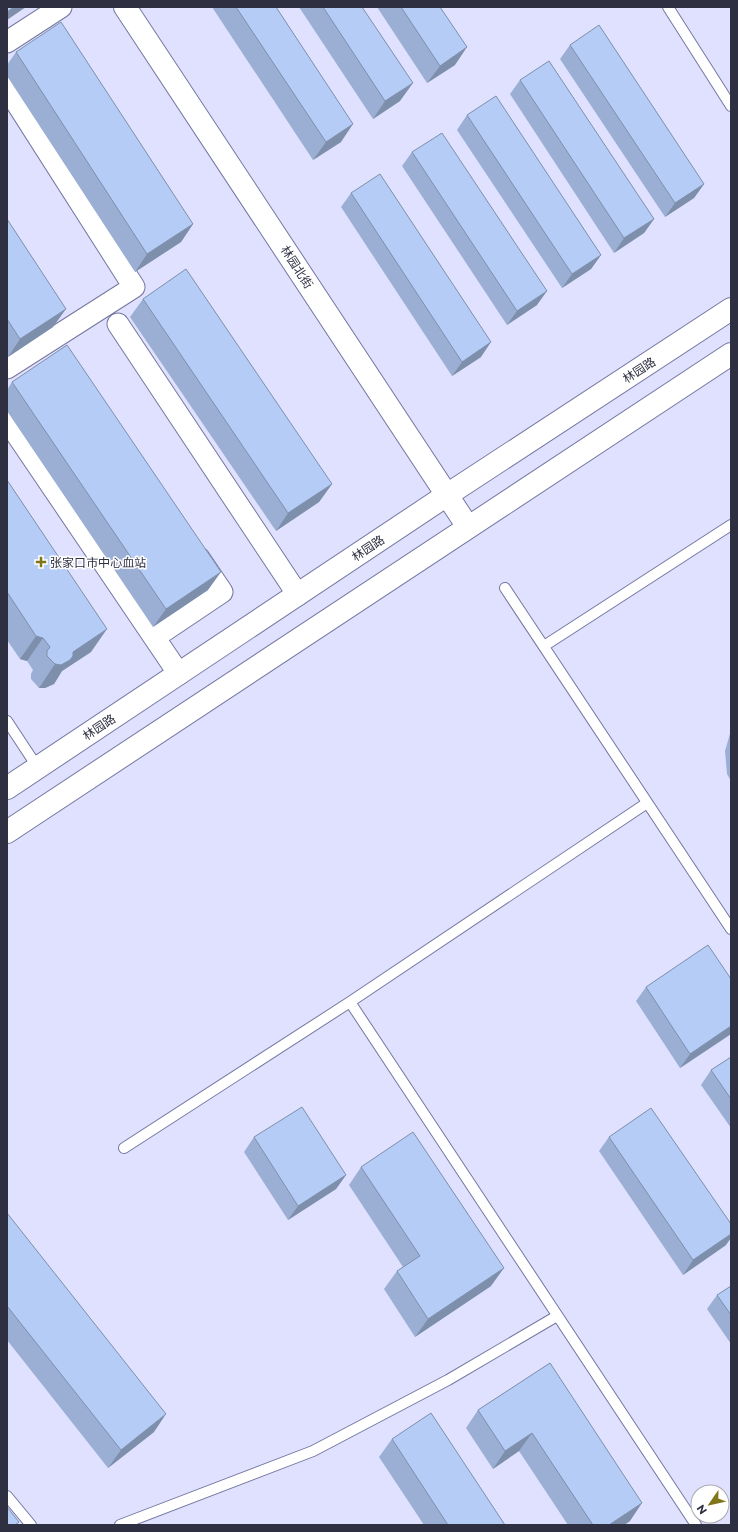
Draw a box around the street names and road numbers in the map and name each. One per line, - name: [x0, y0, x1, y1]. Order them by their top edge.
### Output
- street label: 林园北街: [278, 243, 316, 291]
- street label: 林园路: [620, 354, 658, 386]
- street label: 林园路: [349, 532, 387, 564]
- street label: 林园路: [80, 711, 118, 743]

